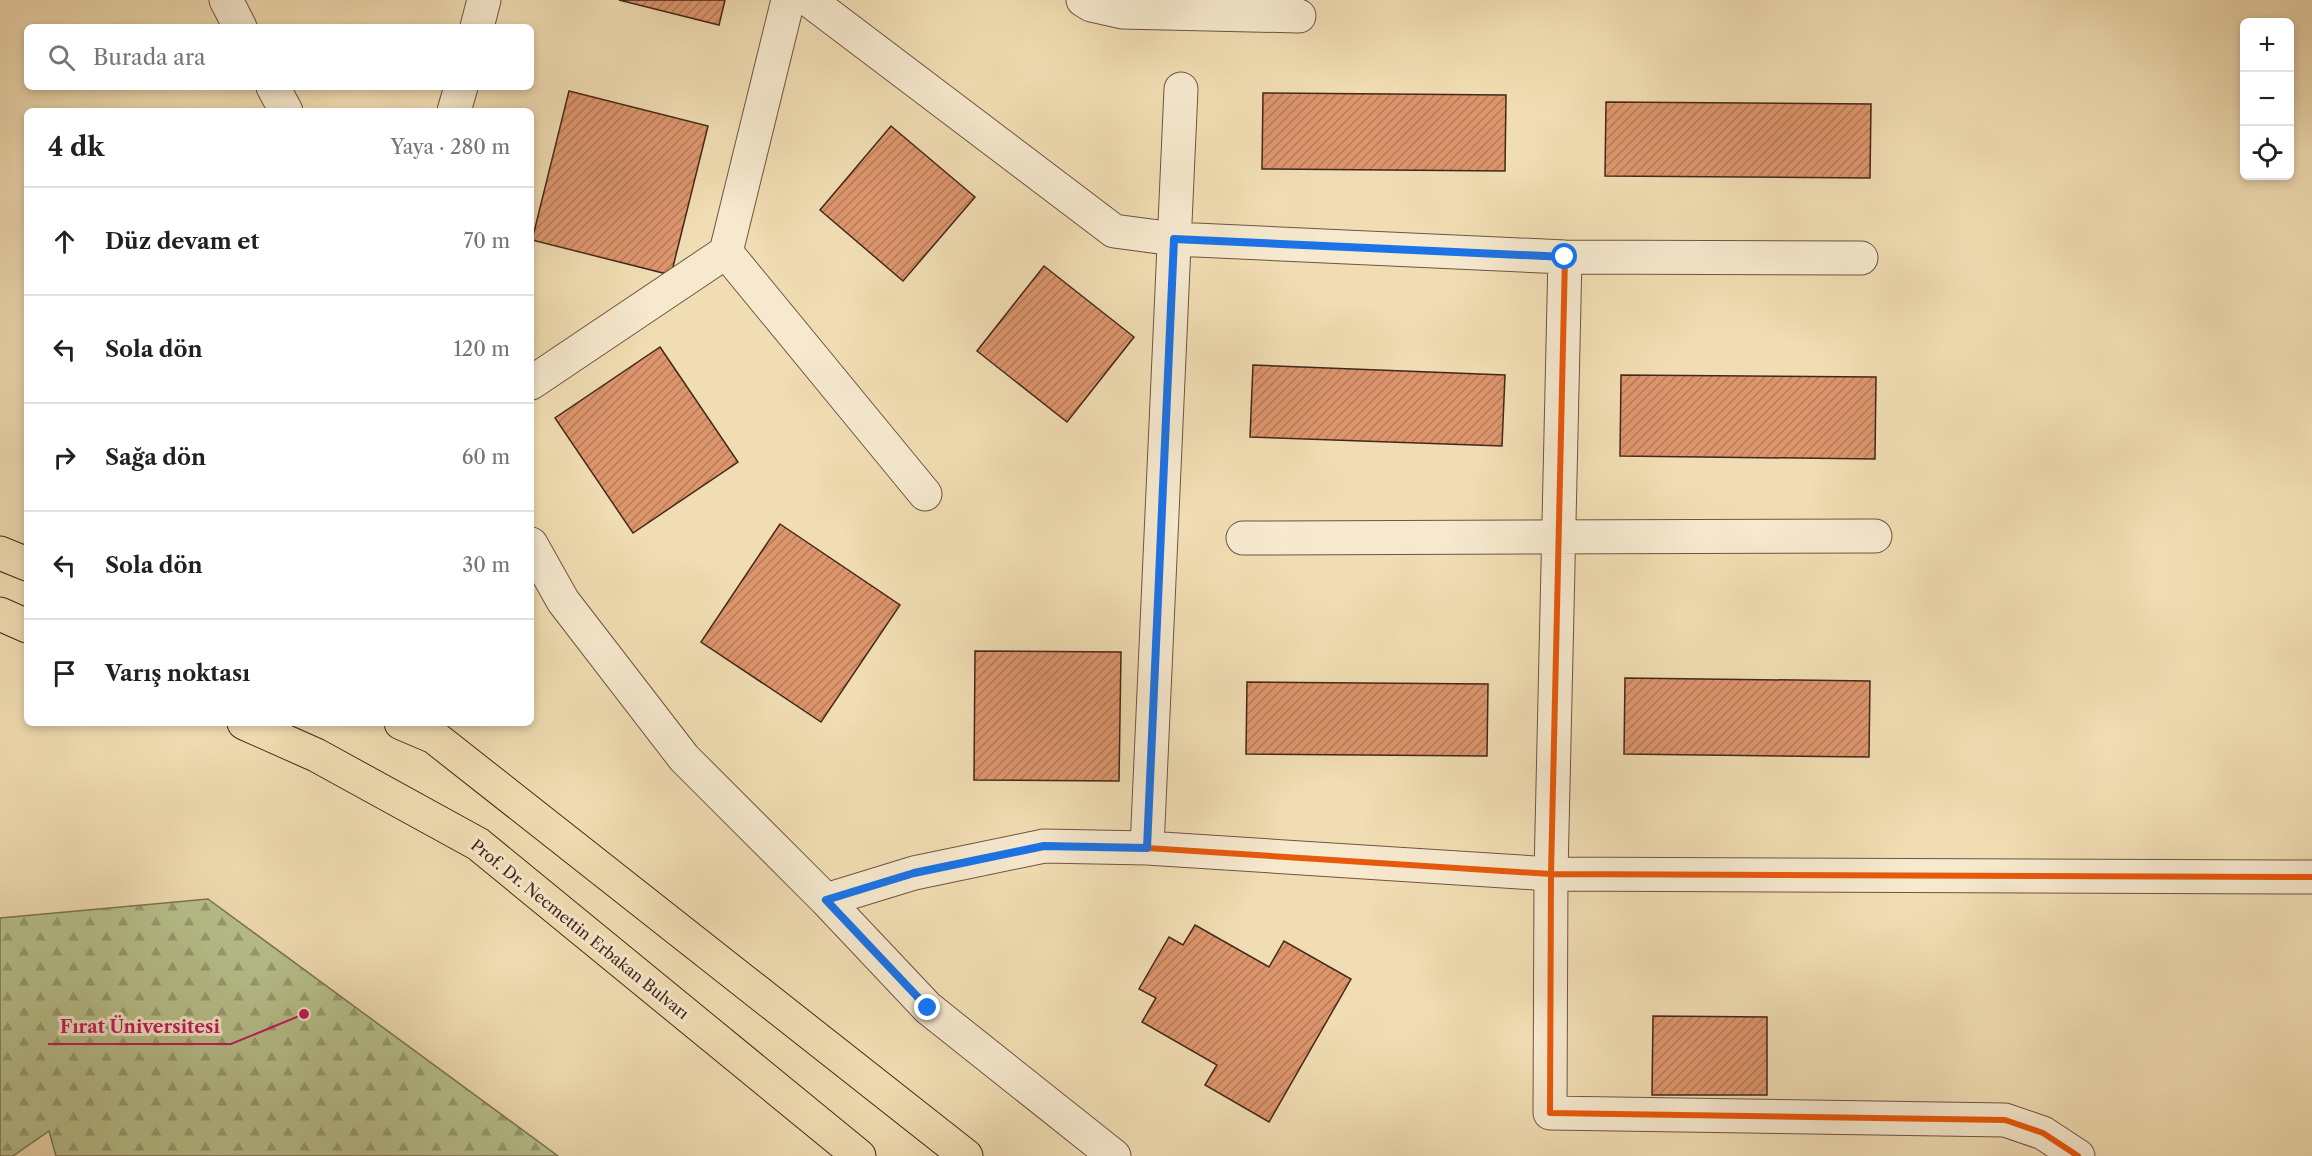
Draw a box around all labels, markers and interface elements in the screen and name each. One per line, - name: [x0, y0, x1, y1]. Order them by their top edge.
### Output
- map controls: [2240, 18, 2294, 180]
- button: +: [2240, 18, 2294, 72]
- search box: [24, 24, 534, 90]
- icon: search: [45, 41, 78, 74]
- text: Burada ara: [93, 44, 206, 71]
- button: −: [2240, 72, 2294, 126]
- button: locate: [2240, 126, 2294, 180]
- text: 4 dk: [48, 131, 104, 163]
- text: Yaya · 280 m: [391, 135, 510, 159]
- icon: ahead: [48, 225, 81, 258]
- text: Düz devam et: [105, 228, 259, 255]
- text: 70 m: [464, 229, 510, 253]
- route start: [1551, 243, 1577, 269]
- icon: left: [48, 333, 81, 366]
- text: Sola dön: [105, 336, 203, 363]
- text: 120 m: [453, 337, 510, 361]
- icon: right: [48, 441, 81, 474]
- text: Sağa dön: [105, 444, 206, 471]
- text: 60 m: [462, 445, 510, 469]
- icon: left: [48, 549, 81, 582]
- text: Sola dön: [105, 552, 203, 579]
- text: 30 m: [462, 553, 510, 577]
- icon: arrive: [48, 657, 81, 690]
- text: Varış noktası: [105, 660, 250, 687]
- street label: Prof. Dr. Necmettin Erbakan Bulvarı: [467, 835, 693, 1023]
- route end: [914, 994, 940, 1020]
- callout: Fırat Üniversitesi: [48, 1008, 231, 1044]
- text: Fırat Üniversitesi: [60, 1015, 220, 1038]

